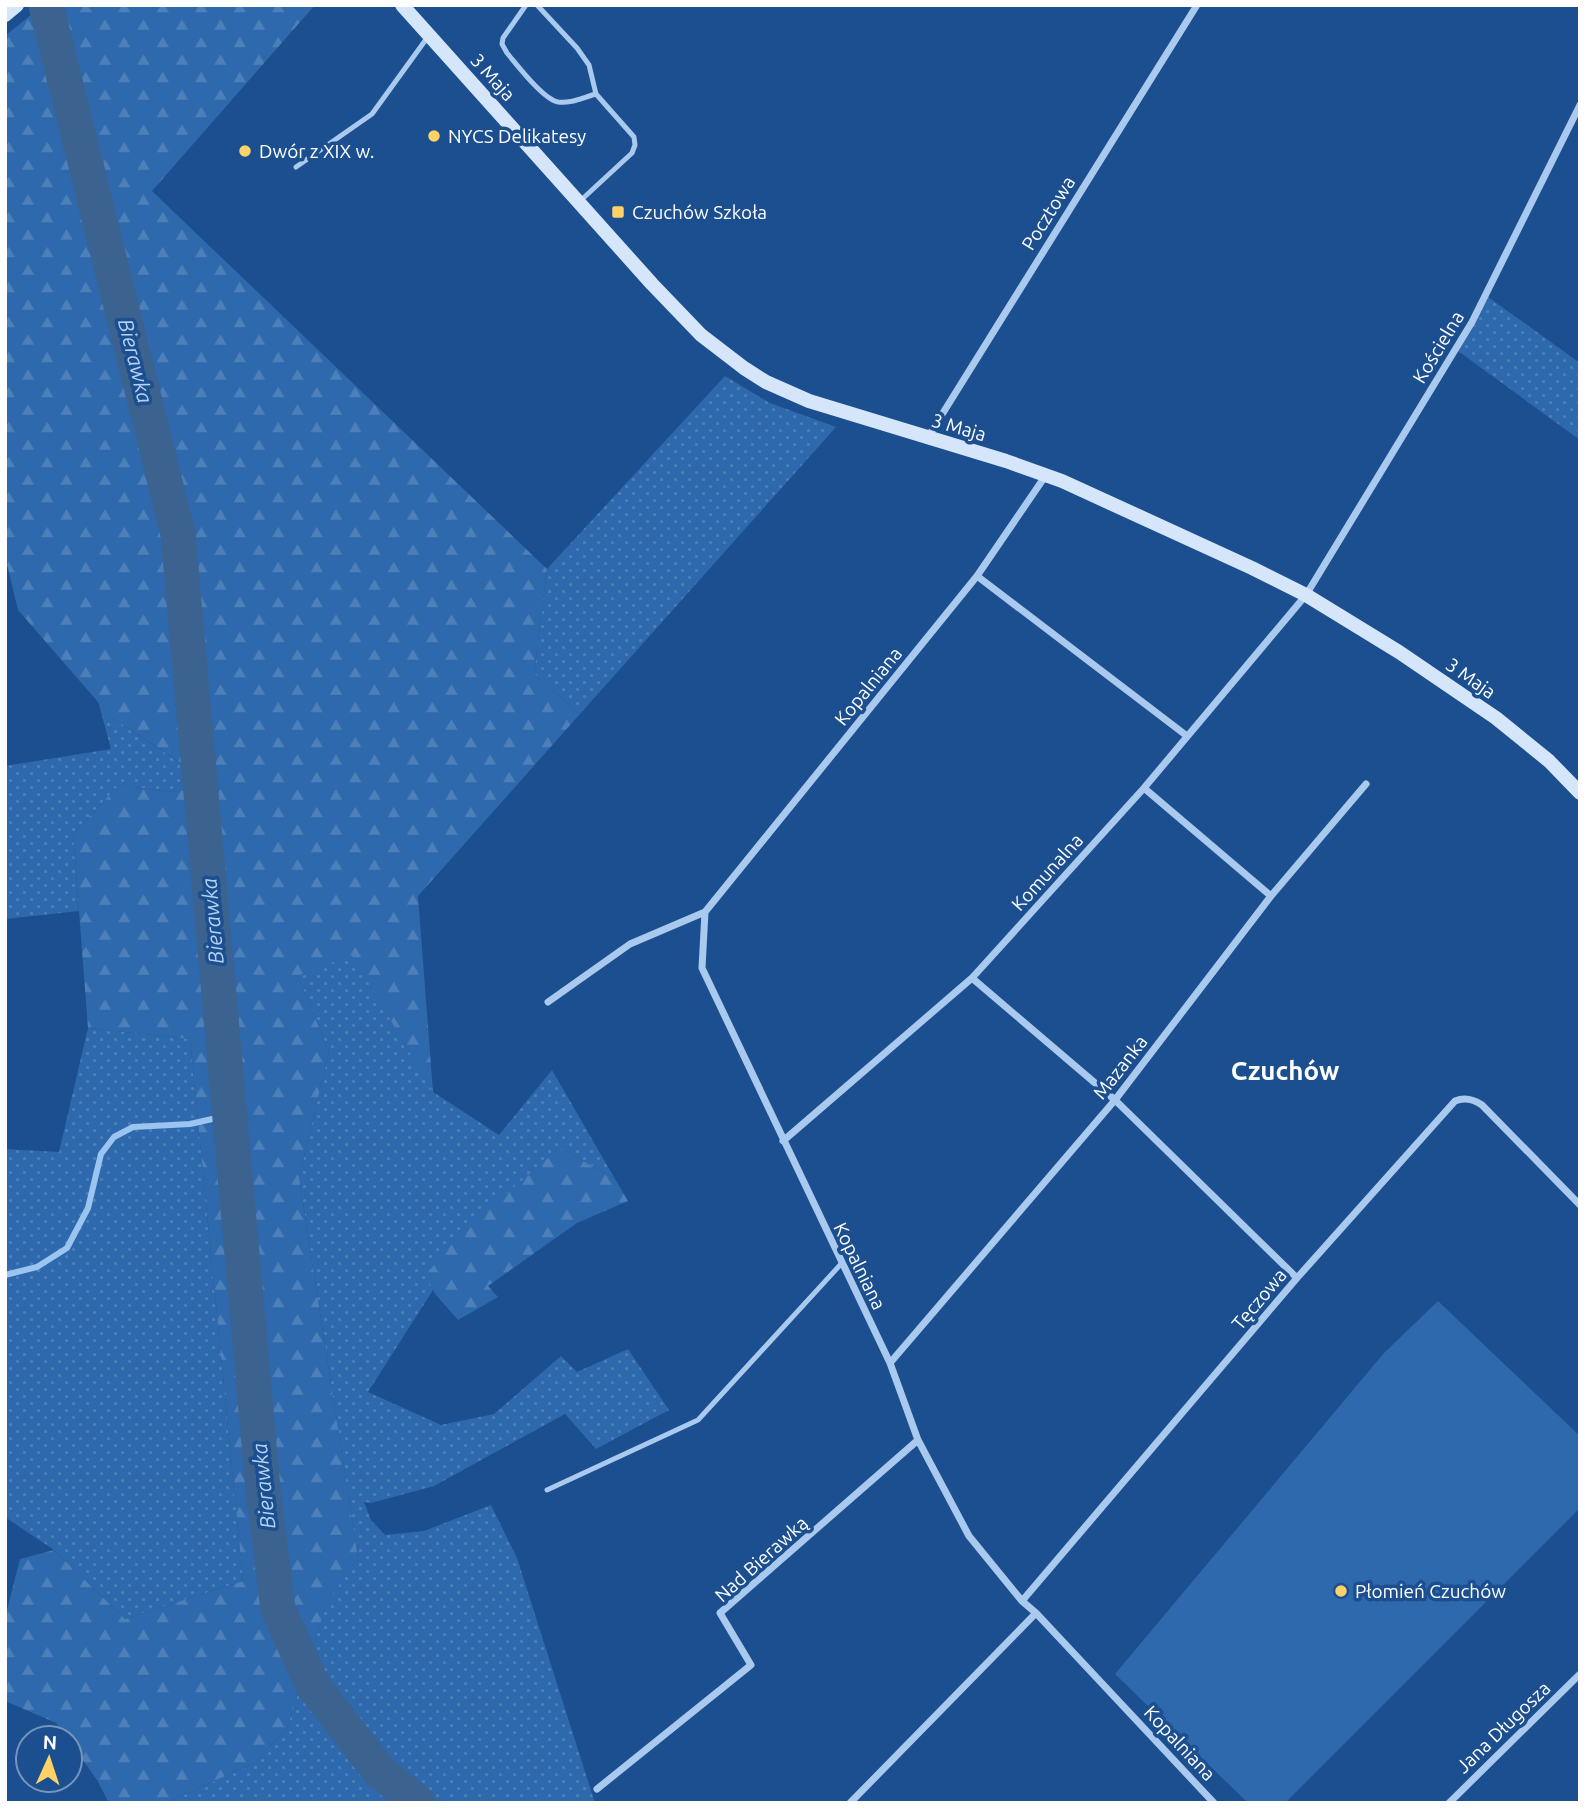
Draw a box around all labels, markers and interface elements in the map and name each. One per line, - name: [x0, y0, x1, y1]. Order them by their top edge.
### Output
- street label: 3 Maja: [466, 49, 520, 105]
- place label: NYCS Delikatesy: [448, 125, 586, 147]
- marker: NYCS Delikatesy: [426, 128, 442, 144]
- place label: Dwór z XIX w.: [259, 140, 374, 162]
- marker: Dwór z XIX w.: [237, 143, 253, 159]
- street label: Pocztowa: [1017, 172, 1079, 254]
- place label: Czuchów Szkoła: [632, 201, 767, 223]
- marker: Czuchów Szkoła: [610, 204, 626, 220]
- street label: Kościelna: [1408, 307, 1468, 387]
- water label: Bierawka: [114, 316, 158, 405]
- street label: 3 Maja: [929, 409, 989, 445]
- street label: Kopalniana: [830, 642, 906, 730]
- street label: 3 Maja: [1442, 653, 1500, 703]
- street label: Komunalna: [1007, 829, 1087, 915]
- water label: Bierawka: [196, 877, 228, 965]
- street label: Mazanka: [1088, 1031, 1152, 1103]
- district label: Czuchów: [1231, 1056, 1339, 1085]
- street label: Kopalniana: [829, 1219, 891, 1313]
- street label: Tęczowa: [1227, 1264, 1291, 1334]
- water label: Bierawka: [247, 1442, 279, 1530]
- street label: Nad Bierawką: [710, 1512, 812, 1606]
- place label: Płomień Czuchów: [1355, 1580, 1506, 1602]
- marker: Płomień Czuchów: [1333, 1583, 1349, 1599]
- street label: Jana Długosza: [1451, 1677, 1555, 1777]
- street label: Kopalniana: [1140, 1701, 1220, 1785]
- north arrow: [14, 1724, 84, 1794]
- text: N: [42, 1731, 58, 1753]

